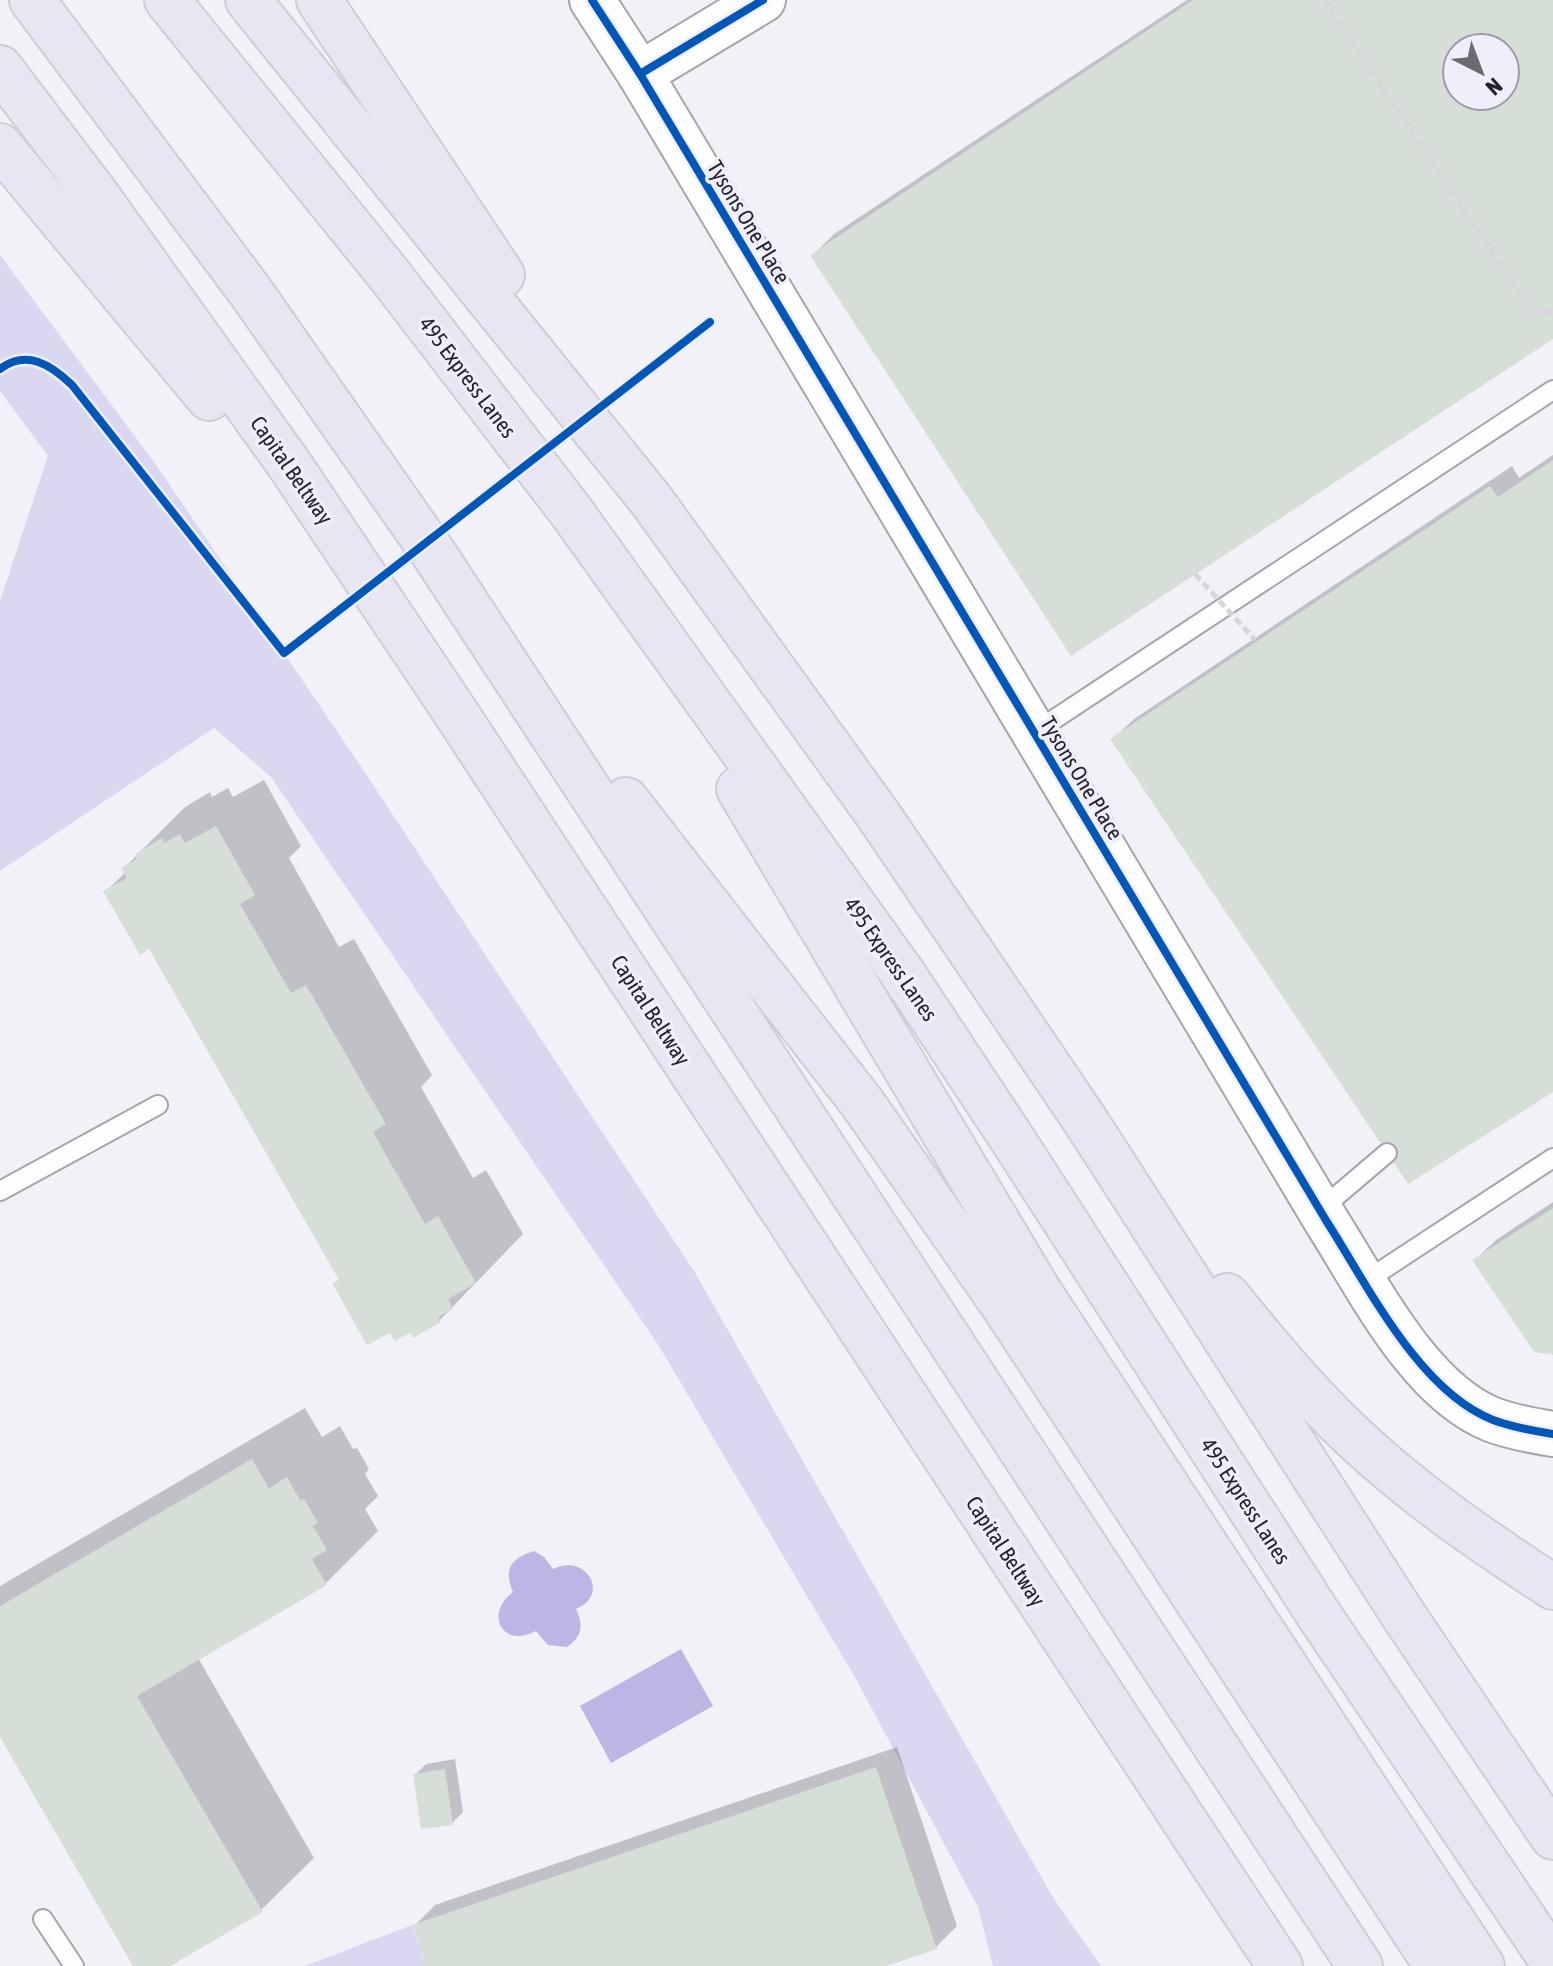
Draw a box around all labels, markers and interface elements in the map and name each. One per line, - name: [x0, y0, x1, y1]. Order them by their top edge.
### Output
- north arrow: [1441, 32, 1521, 112]
- text: N: [1481, 73, 1508, 101]
- street label: Tysons One Place: [702, 156, 796, 288]
- street label: 495 Express Lanes: [414, 311, 522, 443]
- street label: Capital Beltway: [245, 411, 339, 529]
- street label: Tysons One Place: [1035, 712, 1129, 844]
- street label: 495 Express Lanes: [839, 892, 943, 1026]
- street label: Capital Beltway: [606, 950, 696, 1070]
- street label: 495 Express Lanes: [1196, 1433, 1296, 1569]
- street label: Capital Beltway: [961, 1491, 1051, 1611]

